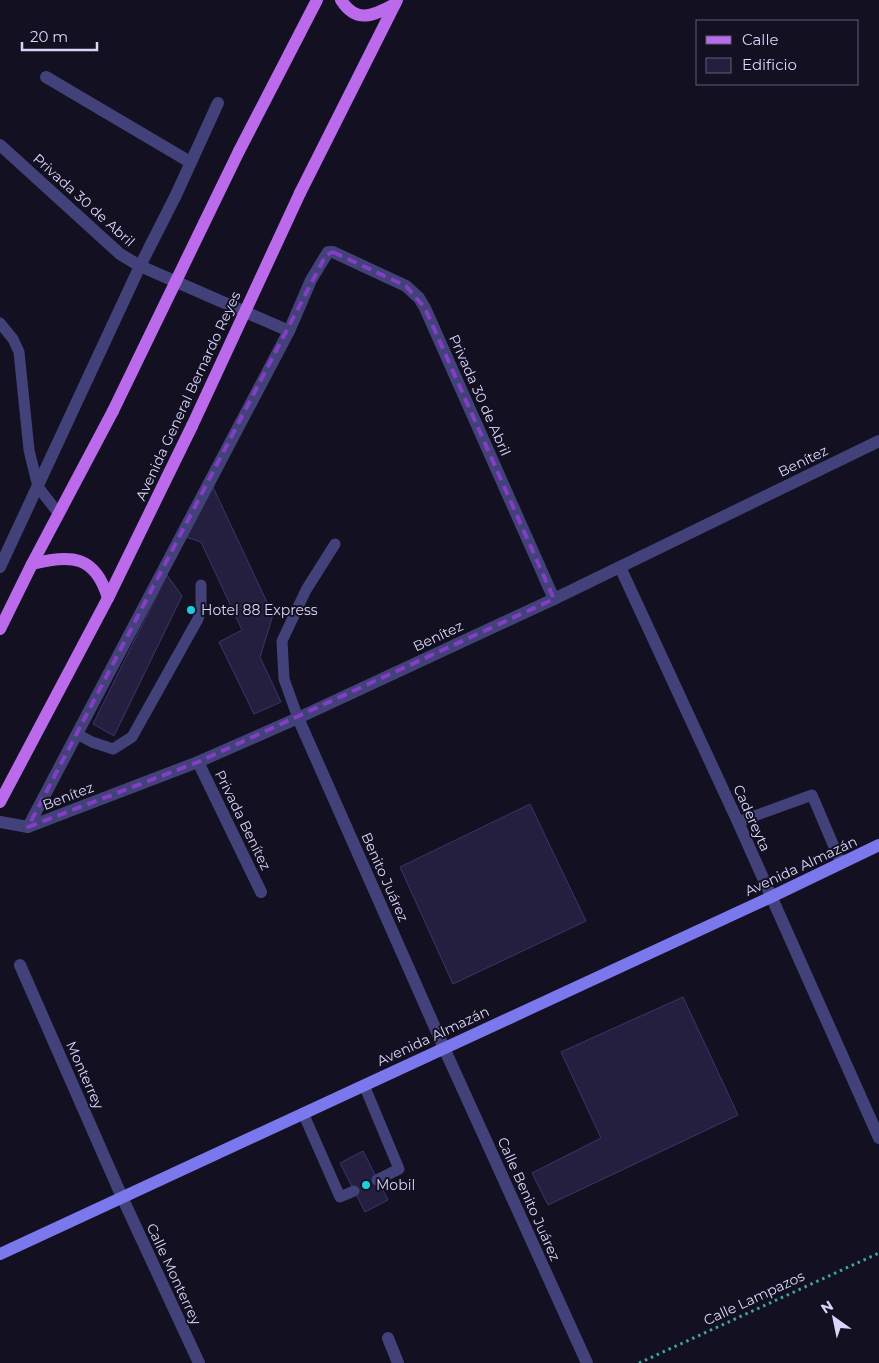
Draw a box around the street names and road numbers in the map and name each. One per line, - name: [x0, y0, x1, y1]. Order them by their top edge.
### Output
- street label: Privada 30 de Abril: [29, 149, 139, 251]
- street label: Avenida General Bernardo Reyes: [131, 288, 245, 504]
- street label: Privada 30 de Abril: [445, 331, 515, 459]
- street label: Benítez: [775, 441, 831, 481]
- street label: Benítez: [410, 617, 466, 655]
- street label: Privada Benítez: [211, 767, 275, 873]
- street label: Benítez: [40, 778, 96, 814]
- street label: Cadereyta: [729, 782, 775, 854]
- street label: Benito Juárez: [357, 830, 413, 924]
- street label: Avenida Almazán: [742, 832, 860, 900]
- street label: Avenida Almazán: [374, 1002, 492, 1070]
- street label: Monterrey: [62, 1038, 108, 1112]
- street label: Calle Benito Juárez: [494, 1134, 564, 1264]
- street label: Calle Monterrey: [143, 1220, 206, 1328]
- street label: Calle Lampazos: [701, 1267, 808, 1329]

